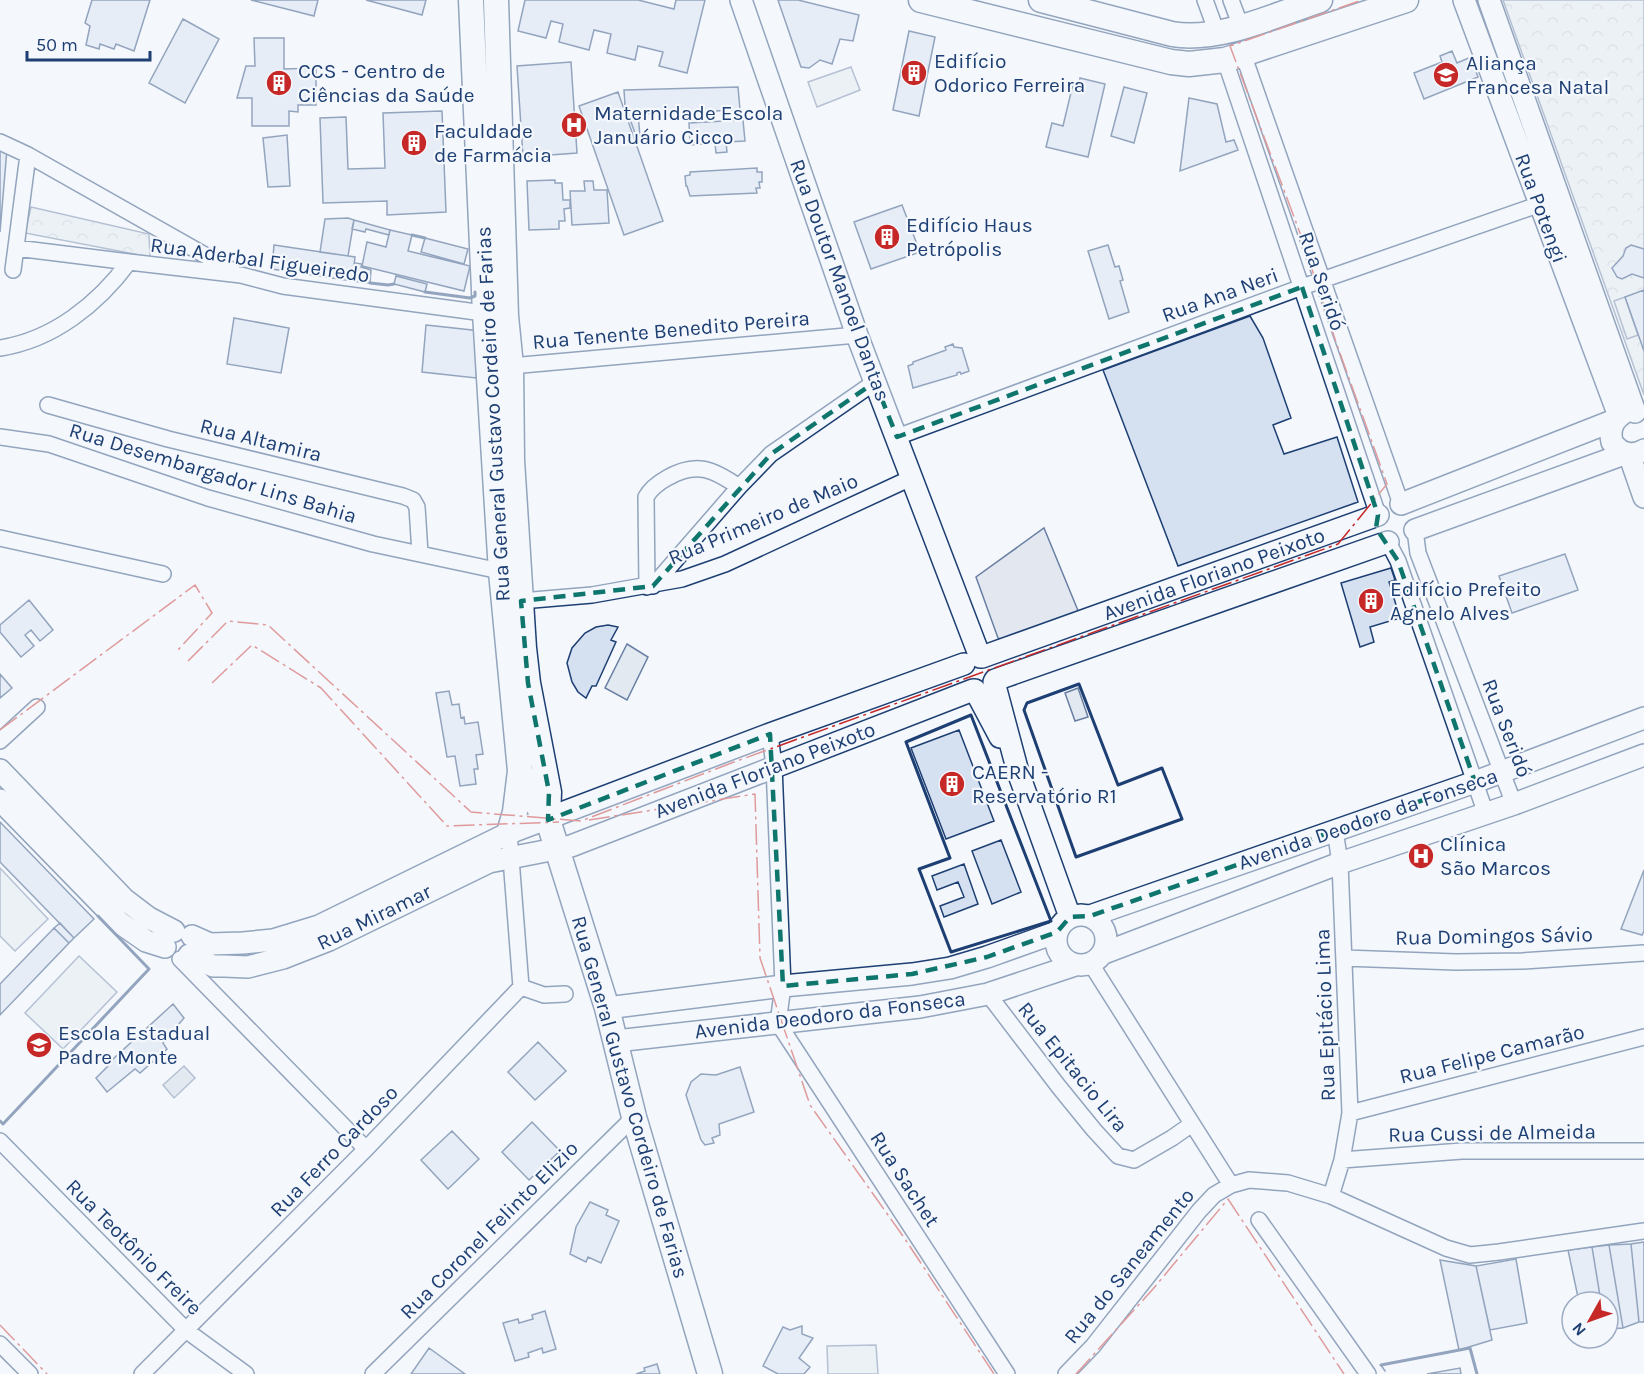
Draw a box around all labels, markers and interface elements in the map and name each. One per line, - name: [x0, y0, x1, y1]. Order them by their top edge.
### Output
- scale bar: [27, 24, 150, 62]
- text: 50 m: [36, 34, 78, 56]
- place label: Edifício Odorico Ferreira: [934, 49, 1085, 97]
- place label: Aliança Francesa Natal: [1466, 51, 1609, 99]
- building icon: Edifício Odorico Ferreira: [899, 58, 929, 88]
- place label: CCS - Centro de Ciências da Saúde: [298, 59, 474, 107]
- school or university icon: Aliança Francesa Natal: [1431, 60, 1461, 90]
- building icon: CCS - Centro de Ciências da Saúde: [264, 68, 294, 98]
- place label: Maternidade Escola Januário Cicco: [594, 101, 783, 149]
- hospital icon: Maternidade Escola Januário Cicco: [559, 110, 589, 140]
- place label: Faculdade de Farmácia: [434, 119, 552, 167]
- building icon: Faculdade de Farmácia: [399, 128, 429, 158]
- street label: Rua Potengi: [1510, 150, 1572, 266]
- street label: Rua Doutor Manoel Dantas: [785, 156, 895, 404]
- place label: Edifício Haus Petrópolis: [906, 213, 1033, 261]
- building icon: Edifício Haus Petrópolis: [872, 222, 902, 252]
- street label: Rua General Gustavo Cordeiro de Farias: [471, 226, 515, 602]
- street label: Rua Seridó: [1294, 228, 1350, 334]
- street label: Rua Aderbal Figueiredo: [149, 233, 371, 287]
- street label: Rua Ana Neri: [1158, 263, 1282, 327]
- street label: Rua Tenente Benedito Pereira: [531, 306, 811, 354]
- street label: Rua Altamira: [198, 413, 324, 467]
- street label: Rua Desembargador Lins Bahia: [66, 418, 360, 528]
- street label: Rua Primeiro de Maio: [665, 468, 861, 570]
- street label: Avenida Floriano Peixoto: [1100, 523, 1328, 625]
- place label: Edifício Prefeito Agnelo Alves: [1390, 577, 1541, 625]
- building icon: Edifício Prefeito Agnelo Alves: [1356, 586, 1386, 616]
- street label: Rua Seridó: [1477, 675, 1537, 781]
- street label: Avenida Floriano Peixoto: [651, 717, 879, 823]
- place label: CAERN - Reservatório R1: [972, 760, 1117, 808]
- street label: Avenida Deodoro da Fonseca: [1235, 763, 1501, 875]
- building icon: CAERN - Reservatório R1: [937, 769, 967, 799]
- place label: Clínica São Marcos: [1440, 832, 1551, 880]
- hospital icon: Clínica São Marcos: [1406, 841, 1436, 871]
- street label: Rua Miramar: [313, 879, 435, 955]
- street label: Rua General Gustavo Cordeiro de Farias: [567, 913, 693, 1281]
- street label: Rua Domingos Sávio: [1395, 922, 1593, 950]
- street label: Rua Epitácio Lima: [1310, 928, 1340, 1102]
- street label: Avenida Deodoro da Fonseca: [693, 986, 967, 1044]
- street label: Rua Epitacio Lira: [1013, 997, 1133, 1137]
- street label: Rua Felipe Camarão: [1397, 1019, 1587, 1089]
- place label: Escola Estadual Padre Monte: [58, 1021, 210, 1069]
- school or university icon: Escola Estadual Padre Monte: [24, 1030, 54, 1060]
- street label: Rua Ferro Cardoso: [265, 1080, 403, 1222]
- street label: Rua Cussi de Almeida: [1388, 1119, 1596, 1147]
- street label: Rua Sachet: [865, 1127, 945, 1231]
- street label: Rua Coronel Felinto Elizio: [395, 1136, 583, 1324]
- street label: Rua Teotônio Freire: [61, 1174, 207, 1320]
- street label: Rua do Saneamento: [1059, 1184, 1199, 1348]
- north arrow: [1560, 1290, 1620, 1350]
- text: N: [1568, 1319, 1590, 1340]

